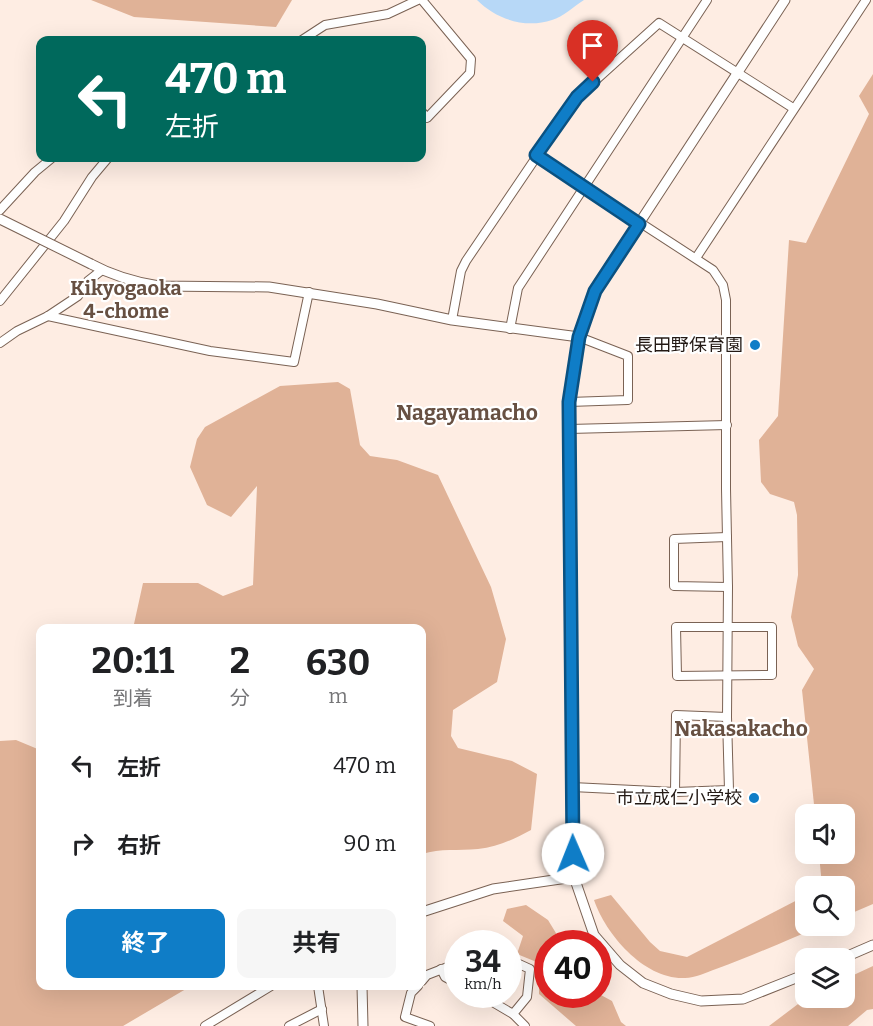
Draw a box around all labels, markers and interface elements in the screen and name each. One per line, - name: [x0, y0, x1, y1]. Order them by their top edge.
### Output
- pin: [567, 20, 618, 82]
- icon: arrive: [576, 29, 609, 62]
- text: 470 m: [165, 54, 286, 104]
- icon: left: [66, 60, 144, 138]
- text: 左折: [165, 111, 219, 143]
- district label: Kikyogaoka 4-chome: [70, 276, 182, 323]
- place label: 長田野保育園: [635, 334, 743, 356]
- marker: 長田野保育園: [748, 338, 762, 352]
- district label: Nagayamacho: [396, 400, 538, 426]
- text: 20:11: [92, 639, 174, 683]
- text: 2: [230, 639, 250, 683]
- text: 630: [306, 641, 370, 685]
- text: m: [329, 684, 348, 708]
- text: 到着: [113, 686, 153, 710]
- text: 分: [230, 686, 250, 710]
- district label: Nakasakacho: [674, 716, 808, 742]
- icon: left: [66, 749, 99, 782]
- text: 470 m: [333, 752, 396, 779]
- text: 左折: [117, 754, 161, 781]
- place label: 市立成仁小学校: [616, 787, 742, 809]
- marker: 市立成仁小学校: [747, 791, 761, 805]
- map controls: [795, 804, 855, 1008]
- button: sound: [795, 804, 855, 864]
- position arrow: [541, 822, 605, 886]
- icon: right: [66, 827, 99, 860]
- text: 90 m: [344, 830, 396, 857]
- text: 右折: [117, 832, 161, 859]
- button: search: [795, 876, 855, 936]
- button: 終了: [66, 909, 225, 978]
- button: 共有: [237, 909, 396, 978]
- speed limit sign: 40: [534, 930, 612, 1008]
- text: 34: [465, 944, 501, 980]
- button: layers: [795, 948, 855, 1008]
- text: km/h: [464, 975, 502, 993]

